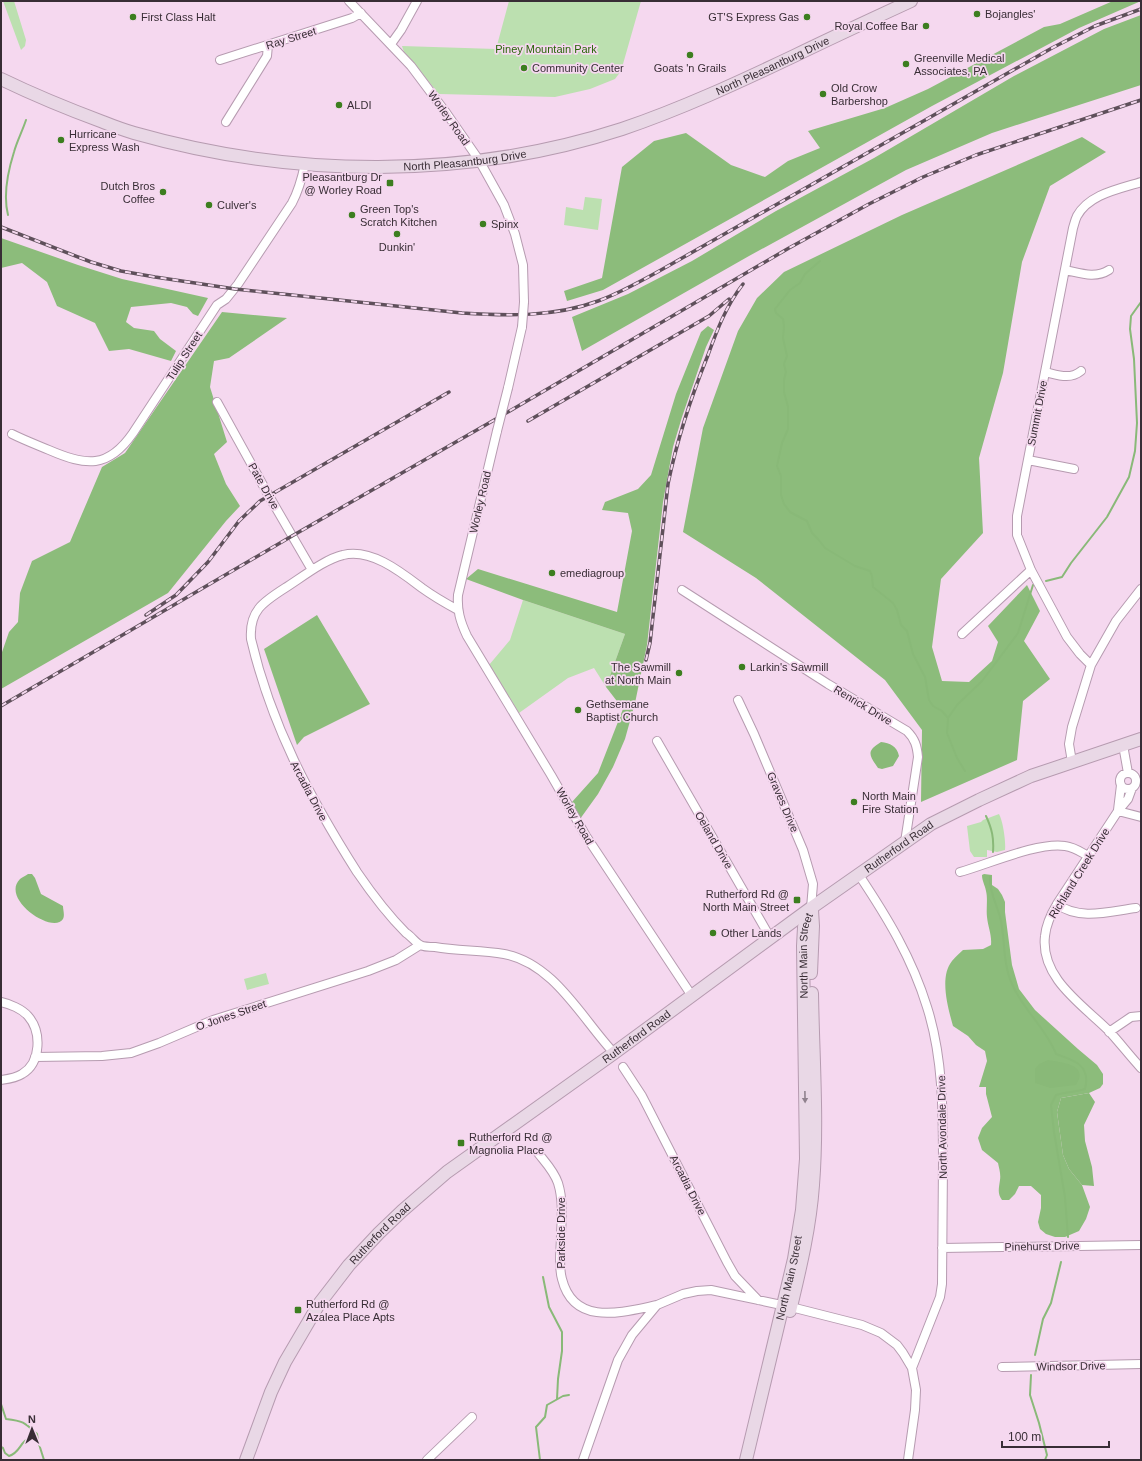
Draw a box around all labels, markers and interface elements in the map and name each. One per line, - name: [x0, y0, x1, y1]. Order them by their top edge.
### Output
- place label: Bojangles': [985, 8, 1035, 20]
- marker: Bojangles': [972, 9, 982, 19]
- place label: First Class Halt: [141, 11, 216, 23]
- place label: GT'S Express Gas: [708, 11, 799, 23]
- marker: First Class Halt: [128, 12, 138, 22]
- marker: GT'S Express Gas: [802, 12, 812, 22]
- place label: Royal Coffee Bar: [834, 20, 918, 32]
- marker: Royal Coffee Bar: [921, 21, 931, 31]
- street label: Ray Street: [264, 25, 318, 51]
- street label: North Pleasantburg Drive: [714, 34, 831, 97]
- park label: Piney Mountain Park: [495, 43, 597, 55]
- marker: Goats 'n Grails: [685, 50, 695, 60]
- place label: Greenville Medical Associates, PA: [914, 52, 1004, 77]
- marker: Greenville Medical Associates, PA: [901, 59, 911, 69]
- place label: Community Center: [532, 62, 624, 74]
- place label: Goats 'n Grails: [654, 62, 727, 74]
- marker: Community Center: [519, 63, 529, 73]
- place label: Old Crow Barbershop: [831, 82, 888, 107]
- street label: Worley Road: [426, 89, 472, 147]
- marker: Old Crow Barbershop: [818, 89, 828, 99]
- place label: ALDI: [347, 99, 371, 111]
- marker: ALDI: [334, 100, 344, 110]
- place label: Hurricane Express Wash: [69, 128, 140, 153]
- marker: Hurricane Express Wash: [56, 135, 66, 145]
- street label: North Pleasantburg Drive: [403, 147, 527, 173]
- place label: Pleasantburg Dr @ Worley Road: [303, 171, 382, 196]
- marker: Pleasantburg Dr @ Worley Road: [385, 178, 395, 188]
- place label: Dutch Bros Coffee: [101, 180, 155, 205]
- marker: Dutch Bros Coffee: [158, 187, 168, 197]
- place label: Culver's: [217, 199, 257, 211]
- marker: Culver's: [204, 200, 214, 210]
- place label: Green Top's Scratch Kitchen: [360, 203, 437, 228]
- marker: Green Top's Scratch Kitchen: [347, 210, 357, 220]
- place label: Spinx: [491, 218, 519, 230]
- marker: Spinx: [478, 219, 488, 229]
- marker: Dunkin': [392, 229, 402, 239]
- place label: Dunkin': [379, 241, 415, 253]
- street label: Tulip Street: [164, 329, 204, 383]
- street label: Summit Drive: [1025, 379, 1049, 447]
- street label: Pate Drive: [246, 461, 282, 511]
- street label: Worley Road: [467, 470, 493, 534]
- place label: emediagroup: [560, 567, 624, 579]
- marker: emediagroup: [547, 568, 557, 578]
- place label: The Sawmill at North Main: [605, 661, 671, 686]
- place label: Larkin's Sawmill: [750, 661, 829, 673]
- marker: Larkin's Sawmill: [737, 662, 747, 672]
- marker: The Sawmill at North Main: [674, 668, 684, 678]
- street label: Renrick Drive: [832, 683, 894, 727]
- place label: Gethsemane Baptist Church: [586, 698, 658, 723]
- marker: Gethsemane Baptist Church: [573, 705, 583, 715]
- street label: Arcadia Drive: [288, 759, 330, 823]
- street label: Graves Drive: [765, 770, 801, 834]
- street label: Worley Road: [554, 786, 596, 846]
- place label: North Main Fire Station: [862, 790, 918, 815]
- marker: North Main Fire Station: [849, 797, 859, 807]
- street label: Oeland Drive: [693, 809, 735, 871]
- street label: Rutherford Road: [862, 818, 936, 875]
- street label: Richland Creek Drive: [1046, 826, 1112, 920]
- place label: Rutherford Rd @ North Main Street: [703, 888, 789, 913]
- marker: Rutherford Rd @ North Main Street: [792, 895, 802, 905]
- street label: North Main Street: [797, 911, 815, 999]
- place label: Other Lands: [721, 927, 782, 939]
- marker: Other Lands: [708, 928, 718, 938]
- street label: O Jones Street: [194, 997, 268, 1033]
- street label: Rutherford Road: [600, 1008, 673, 1065]
- street label: North Avondale Drive: [935, 1075, 949, 1179]
- one-way arrow: [802, 1091, 808, 1104]
- place label: Rutherford Rd @ Magnolia Place: [469, 1131, 552, 1156]
- marker: Rutherford Rd @ Magnolia Place: [456, 1138, 466, 1148]
- street label: Arcadia Drive: [668, 1153, 708, 1217]
- street label: Parkside Drive: [555, 1197, 567, 1269]
- street label: Rutherford Road: [347, 1201, 413, 1267]
- street label: North Main Street: [774, 1235, 804, 1321]
- street label: Pinehurst Drive: [1004, 1239, 1080, 1253]
- place label: Rutherford Rd @ Azalea Place Apts: [306, 1298, 395, 1323]
- marker: Rutherford Rd @ Azalea Place Apts: [293, 1305, 303, 1315]
- street label: Windsor Drive: [1036, 1359, 1106, 1373]
- north arrow: [12, 1409, 52, 1449]
- text: N: [28, 1413, 36, 1425]
- scale bar: [1002, 1423, 1109, 1449]
- text: 100 m: [1008, 1430, 1041, 1444]

